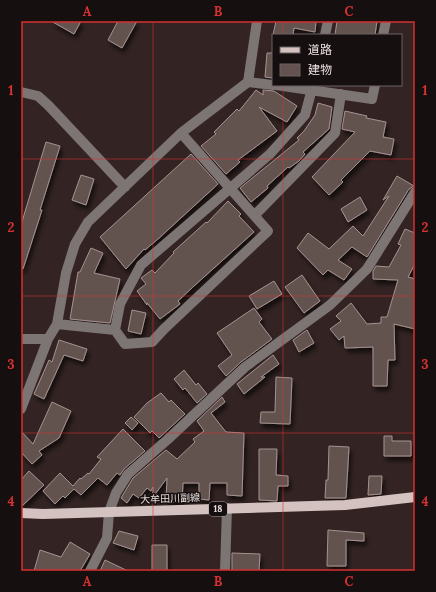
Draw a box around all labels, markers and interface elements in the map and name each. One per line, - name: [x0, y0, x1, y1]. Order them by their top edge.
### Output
- text: A: [83, 3, 92, 20]
- text: B: [214, 3, 223, 20]
- text: C: [345, 3, 354, 20]
- legend: [272, 34, 402, 86]
- text: 道路: [308, 42, 332, 57]
- text: 建物: [308, 62, 332, 77]
- text: 1: [8, 82, 14, 99]
- text: 1: [422, 82, 428, 99]
- text: 2: [8, 219, 15, 236]
- text: 2: [422, 219, 429, 236]
- text: 3: [7, 356, 15, 373]
- text: 3: [421, 356, 429, 373]
- street label: 大牟田川副線: [140, 491, 200, 506]
- text: 4: [7, 493, 15, 510]
- text: 4: [421, 493, 429, 510]
- road number: 18: [209, 502, 227, 516]
- text: A: [83, 573, 92, 590]
- text: B: [214, 573, 223, 590]
- text: C: [345, 573, 354, 590]

